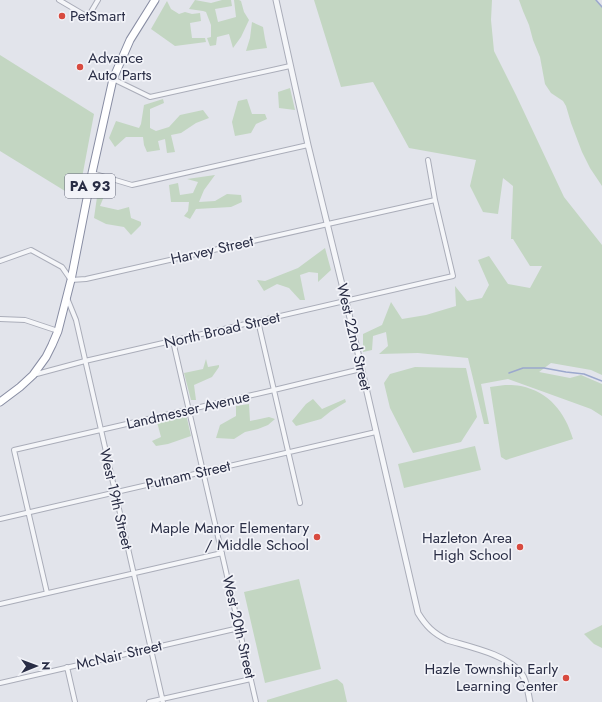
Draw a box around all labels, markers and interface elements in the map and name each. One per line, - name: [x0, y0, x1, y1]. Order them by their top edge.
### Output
- place label: PetSmart: [70, 5, 125, 27]
- marker: PetSmart: [57, 11, 67, 21]
- place label: Advance Auto Parts: [88, 47, 152, 86]
- marker: Advance Auto Parts: [75, 62, 85, 72]
- road number: PA 93: [65, 174, 115, 198]
- street label: Harvey Street: [168, 230, 256, 270]
- street label: West 22nd Street: [331, 281, 377, 393]
- street label: North Broad Street: [162, 306, 283, 354]
- street label: Landmesser Avenue: [124, 385, 252, 435]
- street label: West 19th Street: [94, 446, 138, 552]
- street label: Putnam Street: [143, 454, 233, 495]
- place label: Maple Manor Elementary / Middle School: [151, 517, 309, 556]
- place label: Hazleton Area High School: [422, 527, 512, 566]
- marker: Maple Manor Elementary / Middle School: [312, 532, 322, 542]
- marker: Hazleton Area High School: [515, 542, 525, 552]
- street label: West 20th Street: [216, 573, 262, 681]
- street label: McNair Street: [74, 634, 164, 676]
- north arrow: [16, 646, 56, 686]
- place label: Hazle Township Early Learning Center: [424, 658, 559, 697]
- text: N: [38, 661, 54, 670]
- marker: Hazle Township Early Learning Center: [561, 673, 571, 683]

